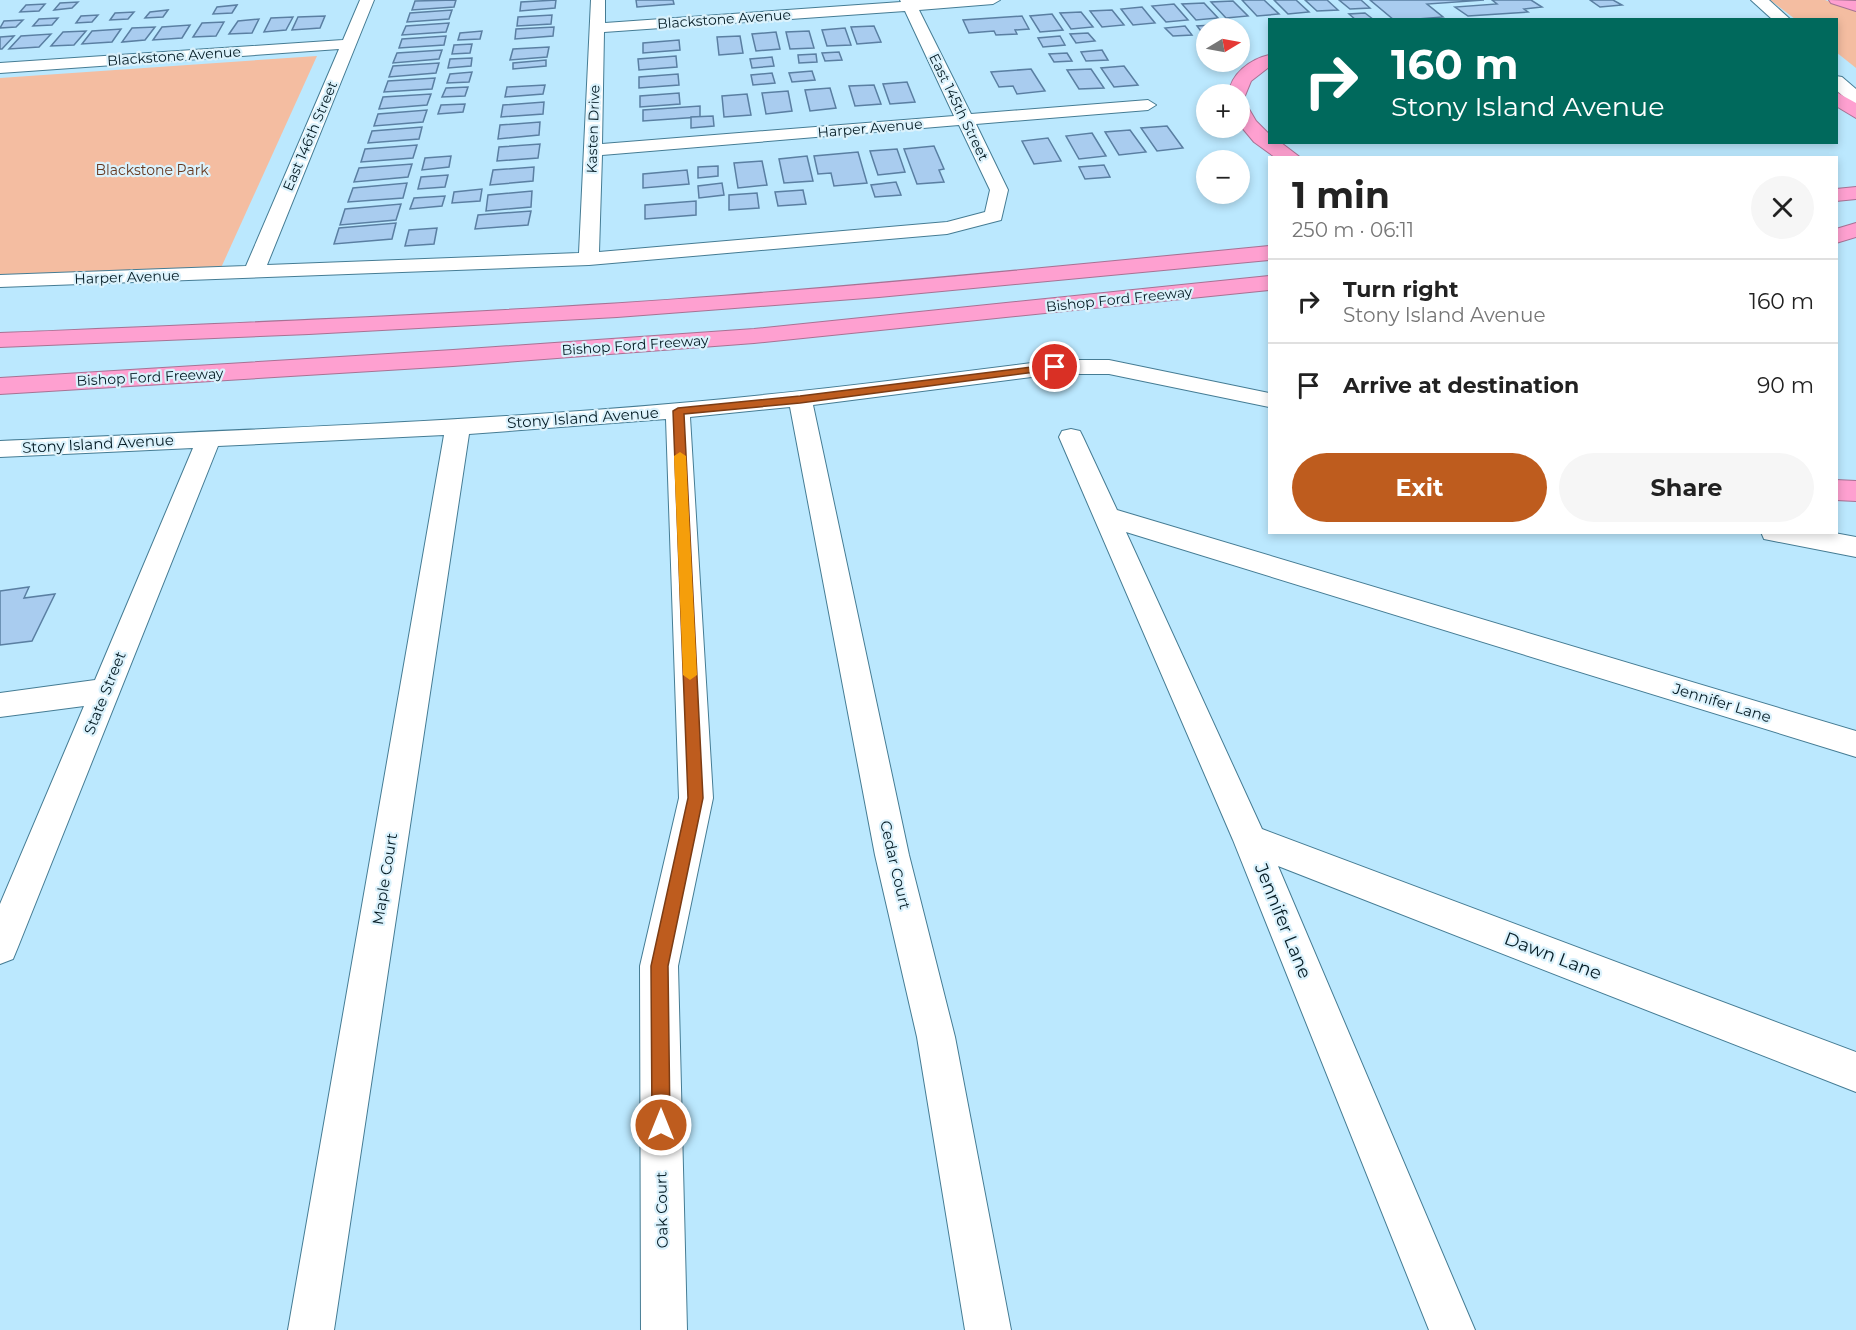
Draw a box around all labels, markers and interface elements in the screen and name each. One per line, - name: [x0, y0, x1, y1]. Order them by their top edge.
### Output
- street label: Blackstone Avenue: [657, 5, 791, 33]
- north arrow: [1196, 18, 1250, 72]
- map controls: [1196, 18, 1250, 204]
- text: 160 m: [1391, 38, 1519, 90]
- street label: Blackstone Avenue: [107, 42, 241, 70]
- icon: right: [1292, 42, 1370, 120]
- street label: East 145th Street: [925, 50, 993, 164]
- street label: East 146th Street: [279, 78, 341, 194]
- street label: Kasten Drive: [582, 84, 604, 174]
- button: +: [1196, 84, 1250, 138]
- text: Stony Island Avenue: [1391, 90, 1664, 123]
- street label: Harper Avenue: [817, 114, 923, 142]
- button: −: [1196, 150, 1250, 204]
- park label: Blackstone Park: [95, 161, 209, 179]
- text: 1 min: [1292, 173, 1390, 217]
- button: close: [1751, 176, 1814, 239]
- text: 250 m · 06:11: [1292, 218, 1414, 242]
- street label: Harper Avenue: [74, 266, 180, 288]
- text: Turn right: [1343, 276, 1458, 303]
- street label: Bishop Ford Freeway: [1045, 282, 1193, 316]
- icon: right: [1292, 285, 1325, 318]
- text: 160 m: [1749, 288, 1814, 315]
- text: Stony Island Avenue: [1343, 303, 1546, 327]
- street label: Bishop Ford Freeway: [561, 331, 709, 359]
- pin: [1029, 341, 1080, 392]
- icon: arrive: [1038, 350, 1071, 383]
- street label: Bishop Ford Freeway: [76, 364, 224, 390]
- icon: arrive: [1292, 369, 1325, 402]
- text: Arrive at destination: [1343, 372, 1579, 399]
- text: 90 m: [1757, 372, 1814, 399]
- street label: Stony Island Avenue: [507, 403, 659, 432]
- street label: Stony Island Avenue: [22, 430, 174, 457]
- button: Exit: [1292, 453, 1547, 522]
- button: Share: [1559, 453, 1814, 522]
- street label: State Street: [79, 648, 130, 737]
- street label: Jennifer Lane: [1670, 678, 1774, 726]
- street label: Cedar Court: [876, 819, 915, 911]
- street label: Maple Court: [368, 832, 401, 926]
- street label: Jennifer Lane: [1250, 859, 1316, 982]
- street label: Dawn Lane: [1501, 927, 1605, 985]
- position arrow: [629, 1093, 693, 1157]
- street label: Oak Court: [651, 1172, 672, 1248]

